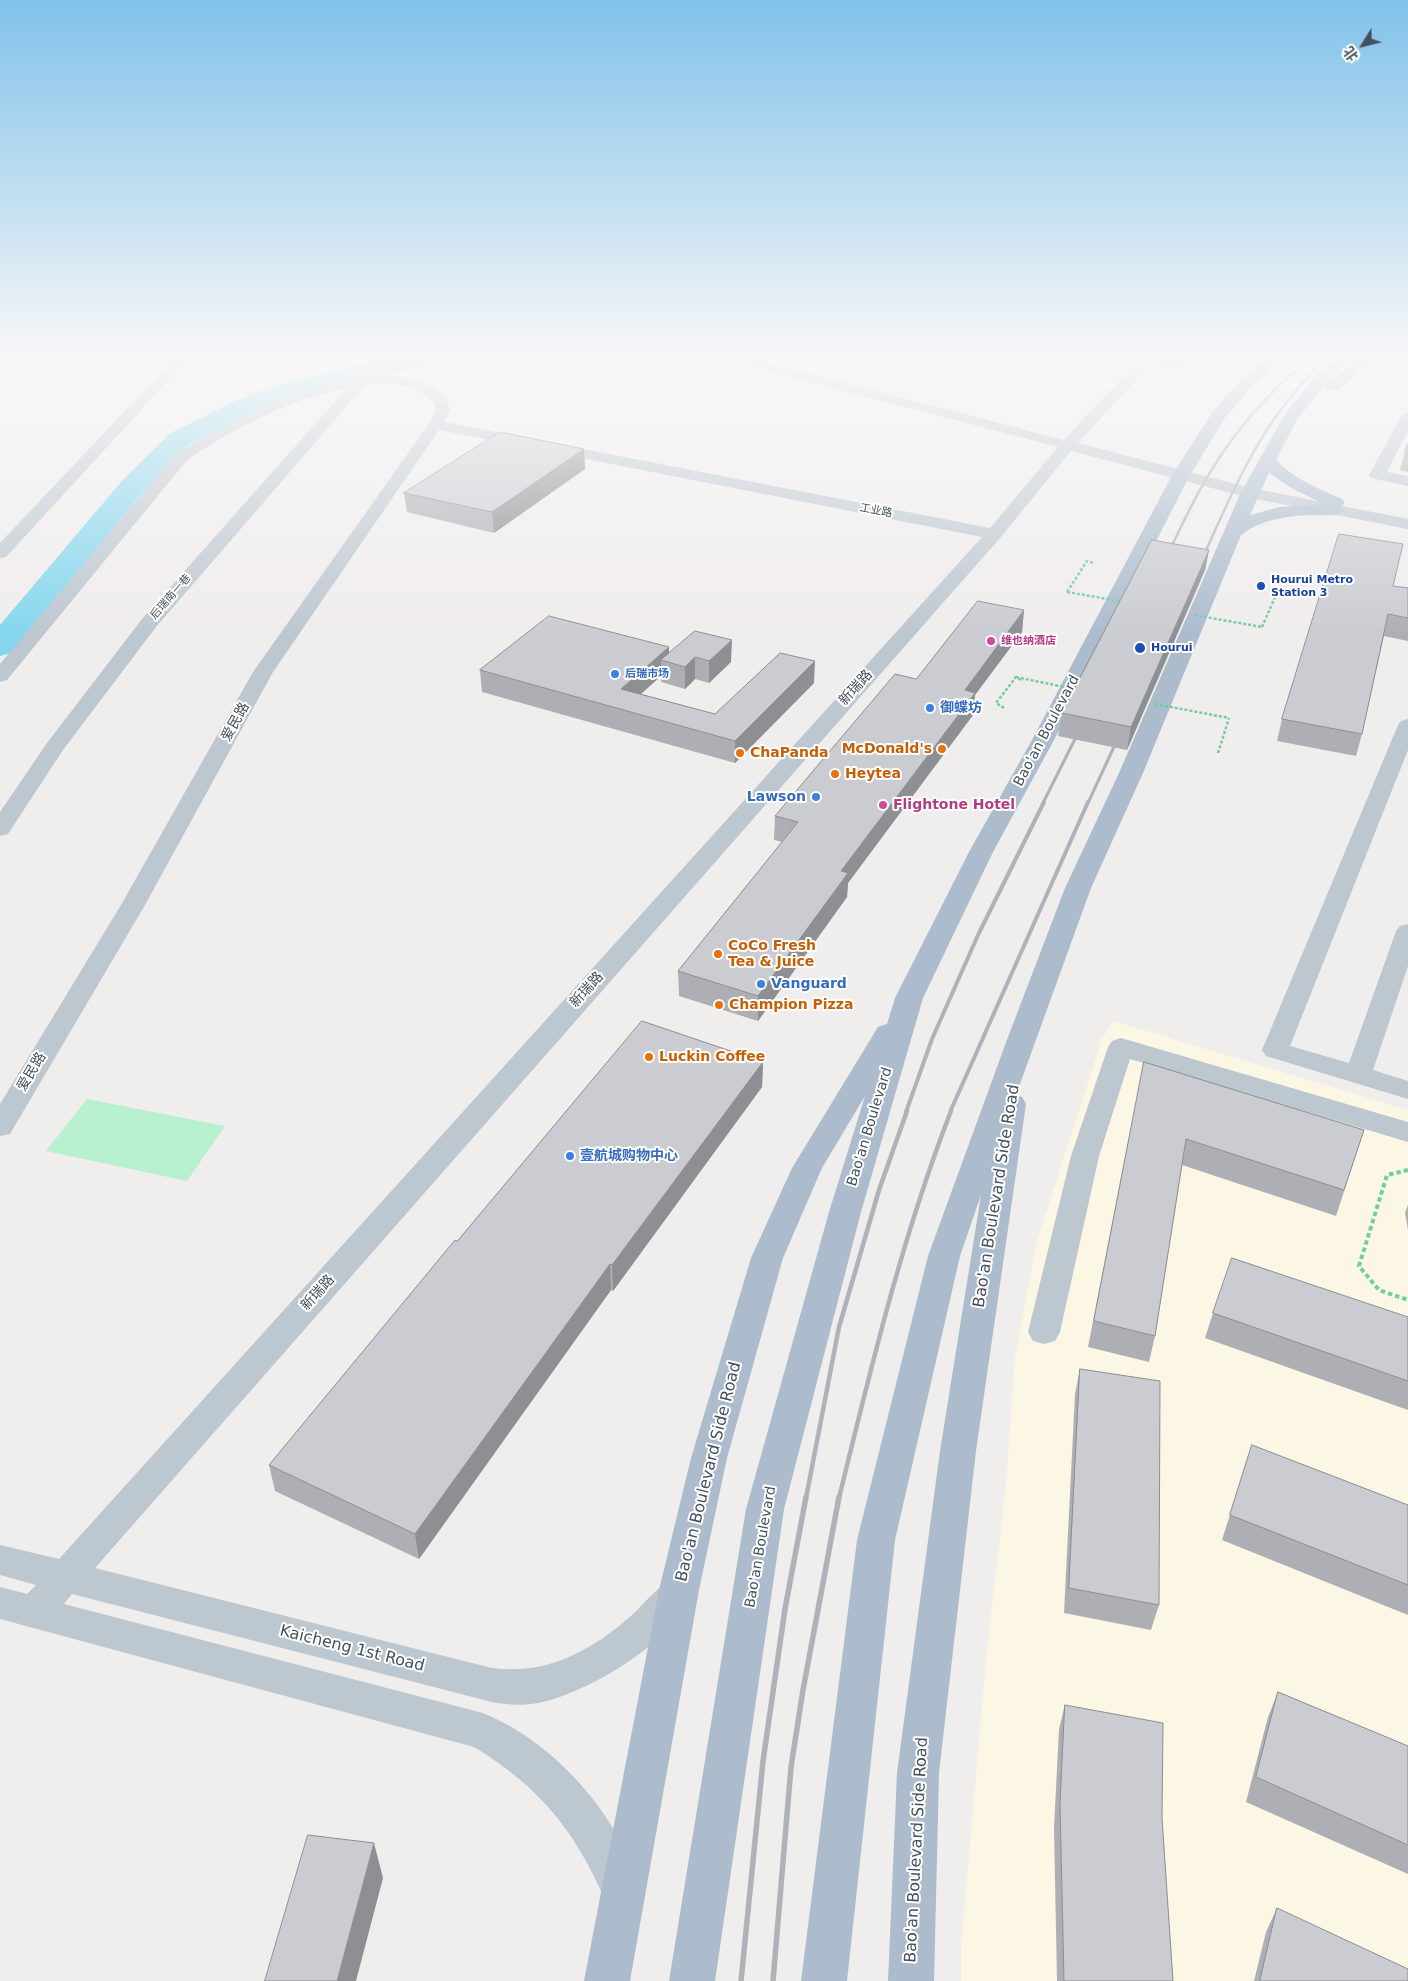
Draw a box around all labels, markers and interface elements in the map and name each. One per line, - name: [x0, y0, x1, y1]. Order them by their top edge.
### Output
- north arrow: [1338, 20, 1388, 70]
- text: 北: [1340, 43, 1361, 64]
- street label: 工业路: [859, 501, 893, 521]
- street label: 后瑞南一巷: [148, 572, 194, 622]
- place label: Hourui Metro Station 3: [1271, 573, 1353, 599]
- marker: Hourui Metro Station 3: [1255, 580, 1267, 592]
- place label: 维也纳酒店: [1001, 634, 1056, 648]
- marker: 维也纳酒店: [985, 635, 997, 647]
- marker: Hourui: [1133, 641, 1147, 655]
- place label: Hourui: [1151, 641, 1193, 655]
- place label: 后瑞市场: [625, 667, 669, 681]
- street label: 新瑞路: [836, 667, 876, 709]
- marker: 后瑞市场: [609, 668, 621, 680]
- street label: Bao'an Boulevard: [1011, 673, 1083, 789]
- street label: 爱民路: [218, 700, 254, 744]
- place label: 御蝶坊: [940, 700, 982, 716]
- marker: 御蝶坊: [924, 702, 936, 714]
- place label: McDonald's: [842, 741, 932, 757]
- marker: McDonald's: [936, 743, 948, 755]
- place label: ChaPanda: [750, 745, 828, 761]
- marker: ChaPanda: [734, 747, 746, 759]
- place label: Heytea: [845, 766, 901, 782]
- marker: Heytea: [829, 768, 841, 780]
- place label: Lawson: [747, 789, 806, 805]
- marker: Lawson: [810, 791, 822, 803]
- place label: Flightone Hotel: [893, 797, 1015, 813]
- marker: Flightone Hotel: [877, 799, 889, 811]
- place label: CoCo Fresh Tea & Juice: [728, 938, 816, 970]
- marker: CoCo Fresh Tea & Juice: [712, 948, 724, 960]
- street label: 新瑞路: [567, 969, 607, 1011]
- place label: Vanguard: [771, 976, 847, 992]
- marker: Vanguard: [755, 978, 767, 990]
- place label: Champion Pizza: [729, 997, 853, 1013]
- marker: Champion Pizza: [713, 999, 725, 1011]
- place label: Luckin Coffee: [659, 1049, 765, 1065]
- street label: 爱民路: [14, 1050, 50, 1094]
- marker: Luckin Coffee: [643, 1051, 655, 1063]
- street label: Bao'an Boulevard: [844, 1066, 896, 1188]
- street label: Bao'an Boulevard Side Road: [970, 1083, 1024, 1309]
- place label: 壹航城购物中心: [580, 1148, 678, 1164]
- marker: 壹航城购物中心: [564, 1150, 576, 1162]
- street label: 新瑞路: [298, 1272, 338, 1314]
- street label: Bao'an Boulevard Side Road: [672, 1360, 746, 1584]
- street label: Bao'an Boulevard: [742, 1485, 780, 1609]
- street label: Kaicheng 1st Road: [278, 1622, 426, 1676]
- street label: Bao'an Boulevard Side Road: [902, 1737, 932, 1963]

